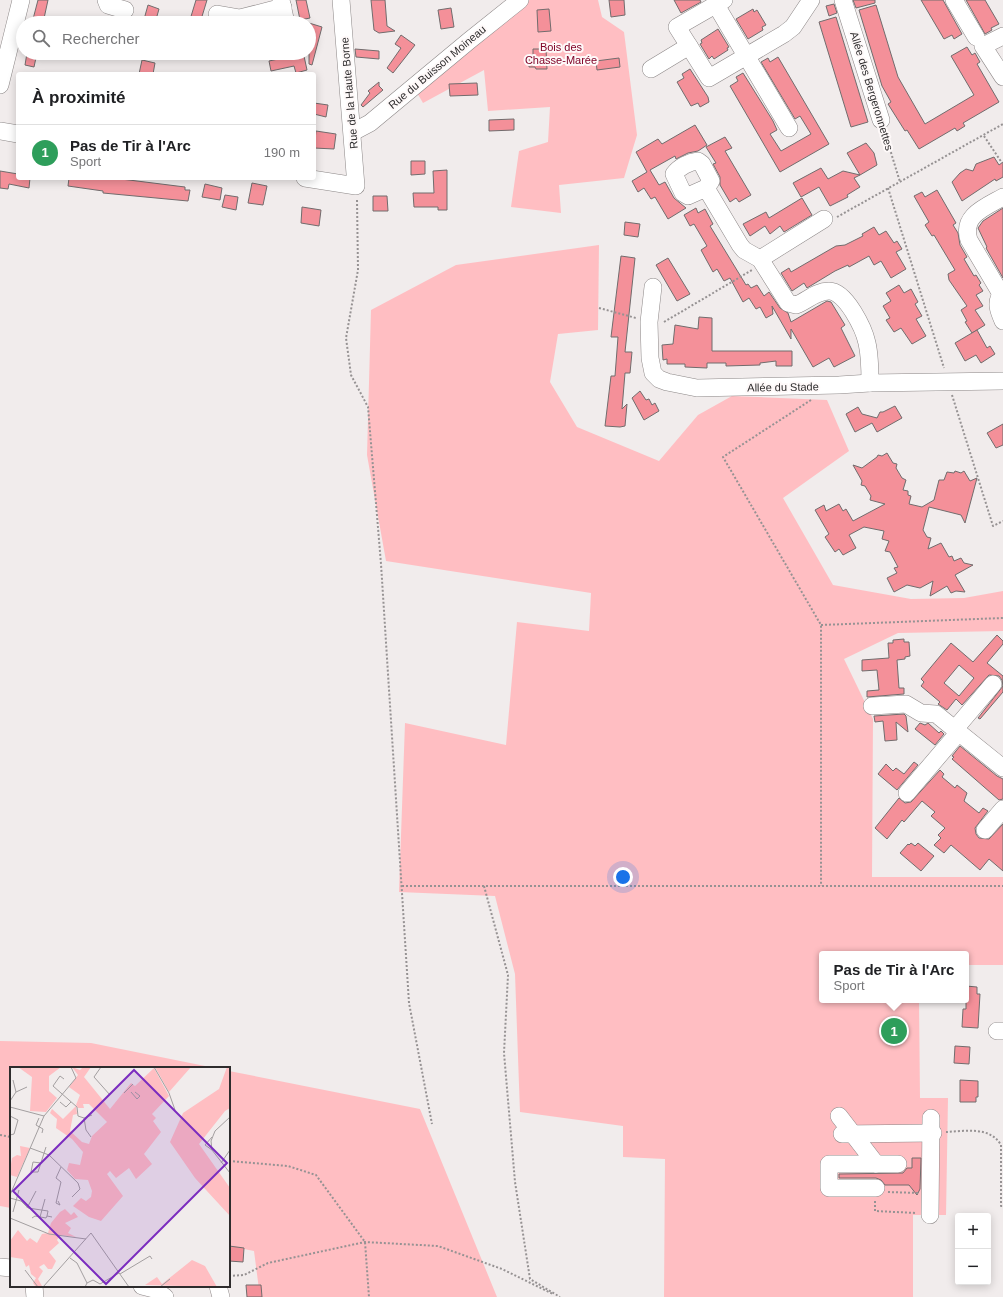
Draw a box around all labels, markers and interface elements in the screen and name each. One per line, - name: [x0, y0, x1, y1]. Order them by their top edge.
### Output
- search box: [16, 16, 316, 60]
- street label: Rue du Buisson Moineau: [386, 23, 488, 111]
- icon: search: [30, 27, 52, 49]
- text: Rechercher: [62, 30, 140, 47]
- street label: Allée des Bergeronnettes: [848, 30, 896, 152]
- street label: Rue de la Haute Borne: [338, 37, 360, 149]
- park label: Bois des Chasse-Marée: [525, 41, 597, 66]
- text: À proximité: [32, 88, 126, 107]
- text: Pas de Tir à l'Arc: [70, 137, 191, 154]
- text: 1: [41, 145, 49, 160]
- text: 190 m: [264, 145, 300, 160]
- text: Sport: [70, 154, 101, 169]
- street label: Allée du Stade: [747, 380, 819, 394]
- your location: [613, 867, 633, 887]
- popup: [819, 951, 969, 1003]
- text: Pas de Tir à l'Arc: [834, 961, 954, 978]
- text: Sport: [834, 978, 865, 993]
- pin: 1: [881, 1016, 907, 1046]
- inset map: [10, 1067, 230, 1287]
- map controls: [955, 1213, 991, 1285]
- button: +: [955, 1213, 991, 1249]
- button: −: [955, 1249, 991, 1285]

